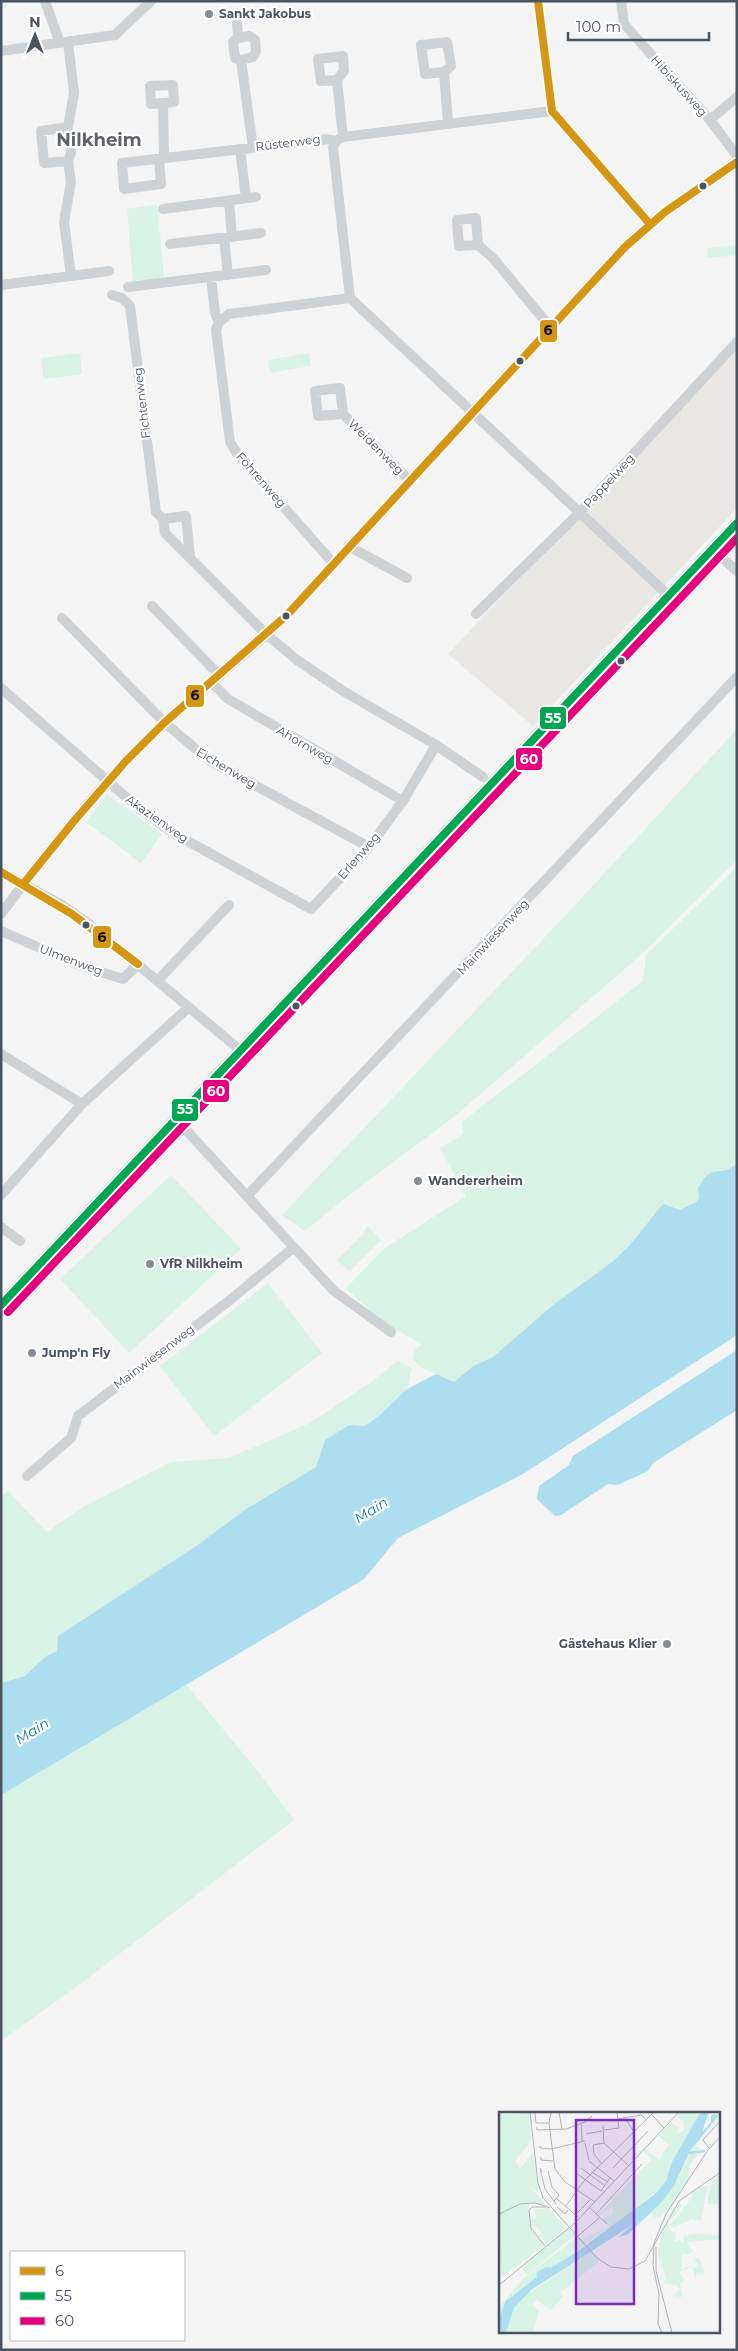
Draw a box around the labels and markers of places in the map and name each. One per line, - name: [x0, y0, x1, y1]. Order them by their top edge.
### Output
- place label: Sankt Jakobus: [219, 6, 312, 21]
- marker: Sankt Jakobus: [203, 8, 215, 20]
- unlabelled marker: [698, 181, 708, 191]
- unlabelled marker: [515, 356, 525, 366]
- unlabelled marker: [281, 611, 291, 621]
- unlabelled marker: [616, 656, 626, 666]
- unlabelled marker: [81, 920, 91, 930]
- unlabelled marker: [291, 1001, 301, 1011]
- place label: Wandererheim: [428, 1173, 523, 1188]
- marker: Wandererheim: [412, 1175, 424, 1187]
- place label: VfR Nilkheim: [159, 1256, 243, 1271]
- marker: VfR Nilkheim: [144, 1258, 156, 1270]
- place label: Jump'n Fly: [41, 1345, 111, 1360]
- marker: Jump'n Fly: [26, 1347, 38, 1359]
- place label: Gästehaus Klier: [559, 1636, 657, 1651]
- marker: Gästehaus Klier: [661, 1638, 673, 1650]

